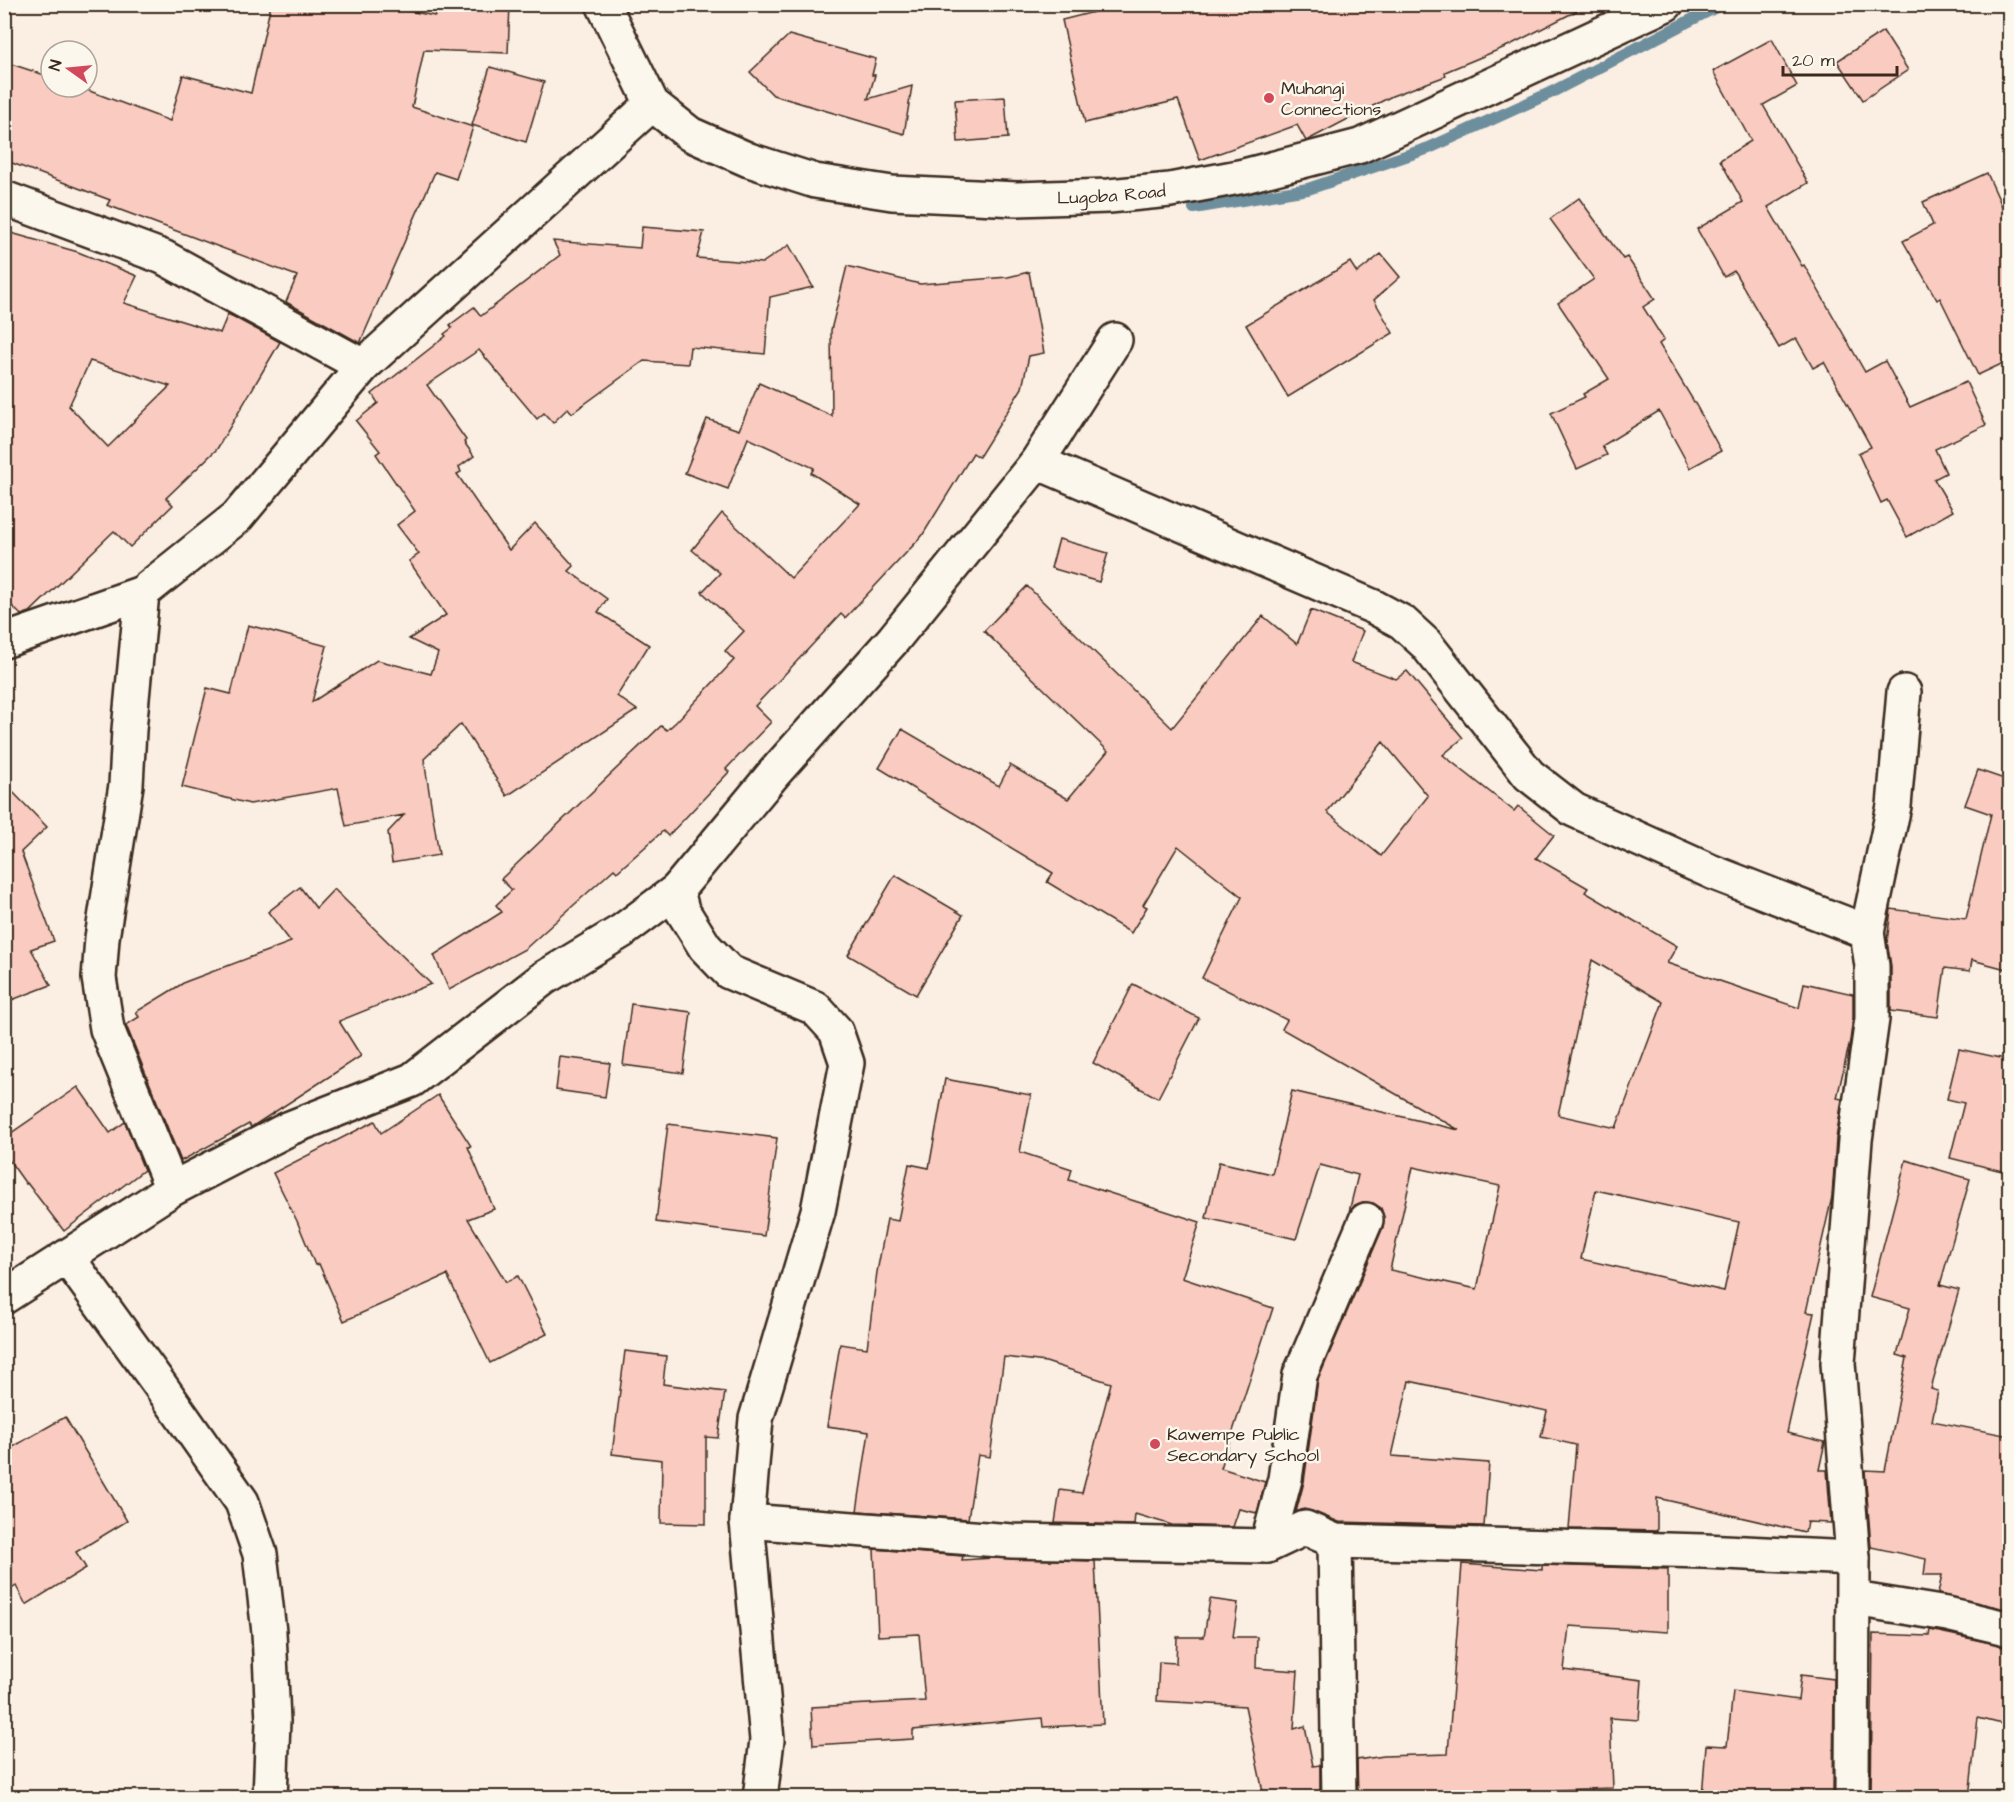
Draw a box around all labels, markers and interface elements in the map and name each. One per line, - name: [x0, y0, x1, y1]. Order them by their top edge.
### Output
- north arrow: [39, 39, 99, 99]
- scale bar: [1783, 39, 1897, 77]
- text: 20 m: [1792, 48, 1835, 73]
- text: N: [44, 58, 67, 73]
- place label: Muhangi Connections: [1281, 76, 1381, 122]
- marker: Muhangi Connections: [1262, 91, 1276, 105]
- street label: Lugoba Road: [1057, 178, 1167, 210]
- place label: Kawempe Public Secondary School: [1167, 1422, 1319, 1469]
- marker: Kawempe Public Secondary School: [1148, 1437, 1162, 1451]

